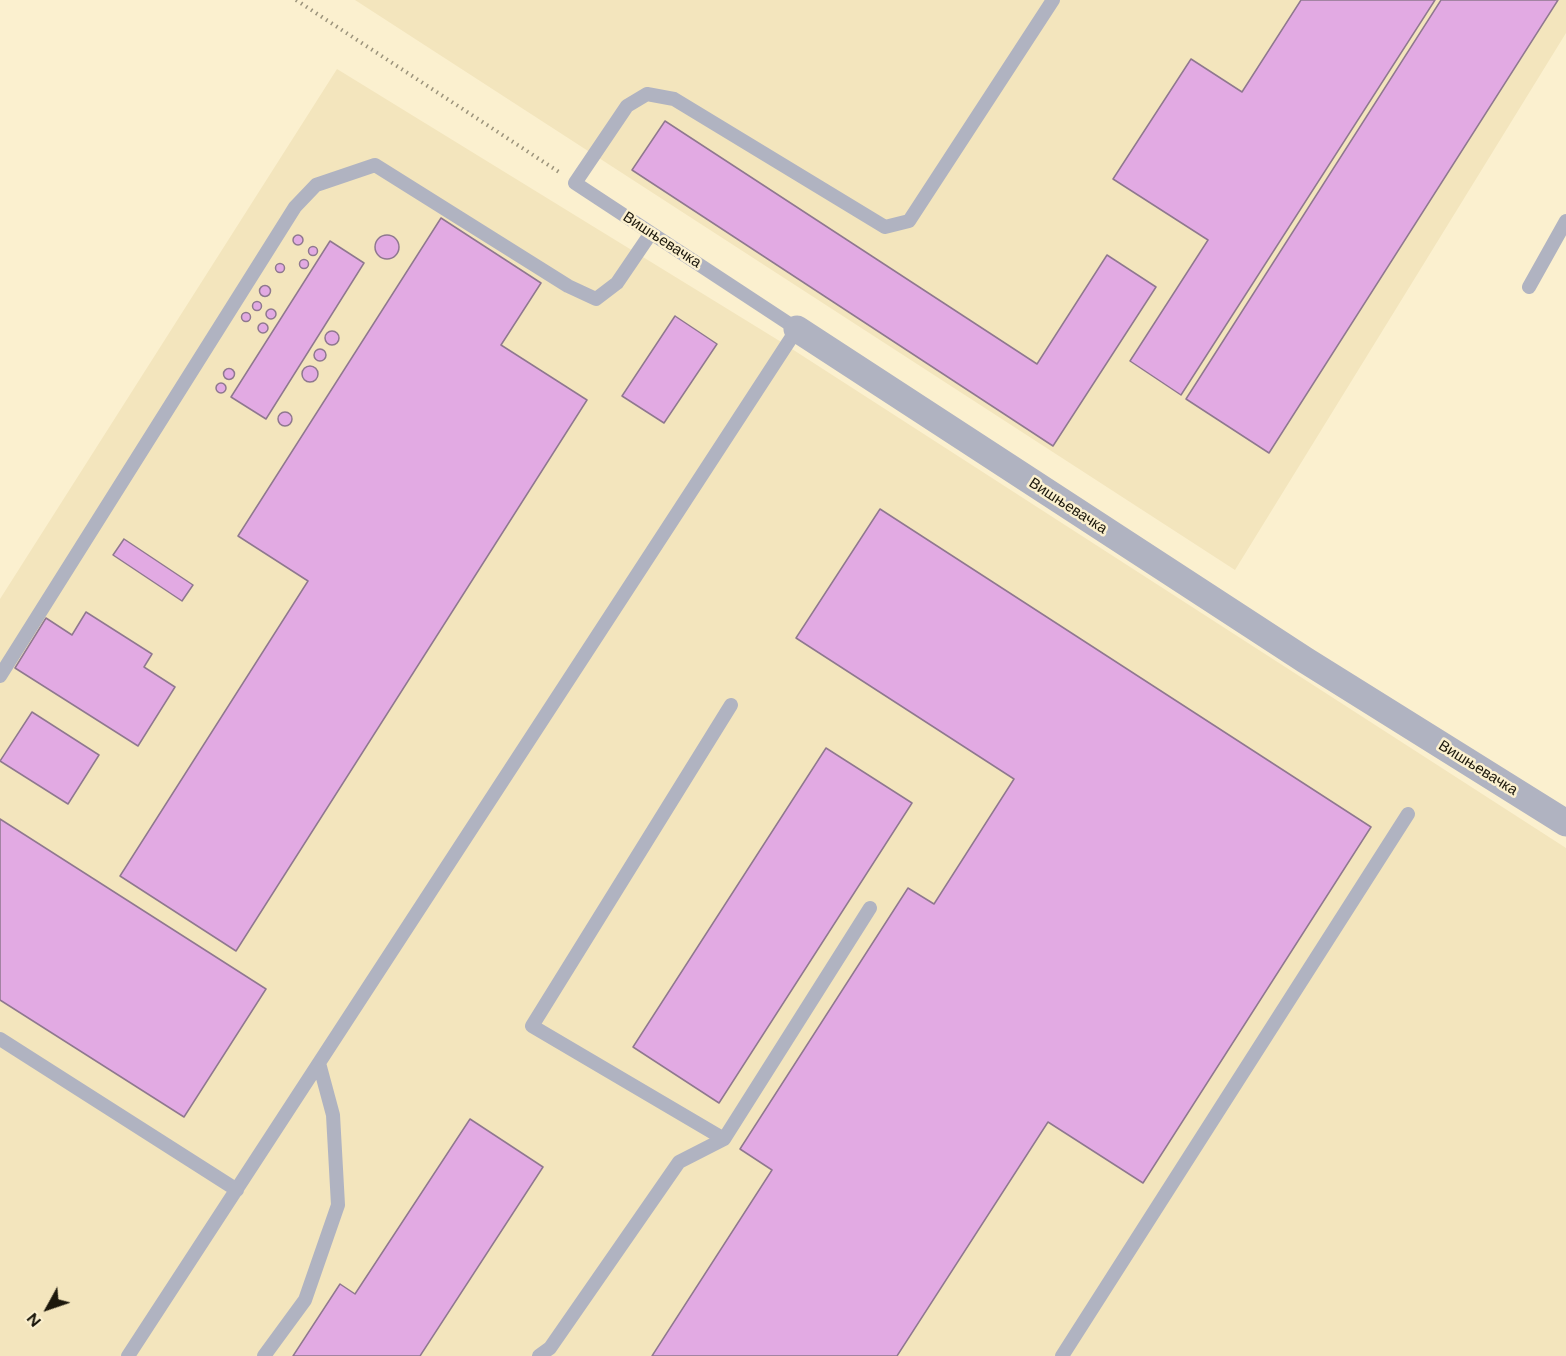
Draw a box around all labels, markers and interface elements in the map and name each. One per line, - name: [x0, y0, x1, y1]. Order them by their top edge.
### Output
- street label: Вишњевачка: [619, 208, 705, 272]
- street label: Вишњевачка: [1025, 474, 1111, 538]
- street label: Вишњевачка: [1435, 737, 1521, 799]
- north arrow: [18, 1278, 78, 1338]
- text: N: [23, 1309, 45, 1331]

